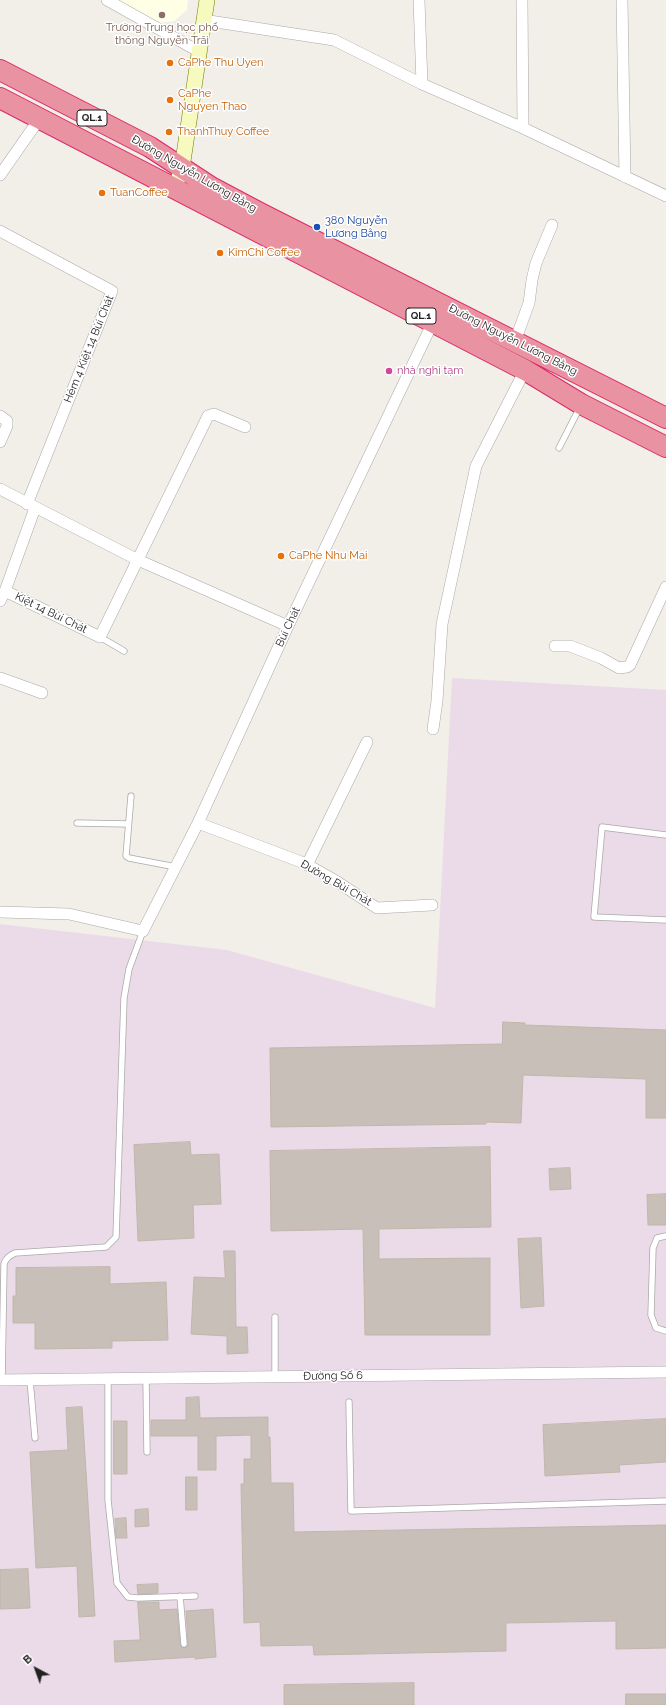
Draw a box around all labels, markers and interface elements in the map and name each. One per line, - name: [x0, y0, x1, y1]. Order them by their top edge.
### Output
- marker: Trường Trung học phổ thông Nguyễn Trãi: [157, 10, 167, 20]
- place label: Trường Trung học phổ thông Nguyễn Trãi: [106, 21, 218, 47]
- place label: CaPhe Thu Uyen: [178, 56, 263, 70]
- marker: CaPhe Thu Uyen: [165, 58, 175, 68]
- place label: CaPhe Nguyen Thao: [178, 87, 247, 113]
- marker: CaPhe Nguyen Thao: [165, 95, 175, 105]
- road number: QL.1: [77, 110, 107, 126]
- place label: ThanhThuy Coffee: [177, 125, 269, 139]
- marker: ThanhThuy Coffee: [164, 127, 174, 137]
- street label: Đường Nguyễn Lương Bằng: [129, 133, 259, 215]
- place label: TuanCoffee: [110, 186, 168, 200]
- marker: TuanCoffee: [97, 188, 107, 198]
- place label: 380 Nguyễn Lương Bằng: [325, 214, 388, 240]
- marker: 380 Nguyễn Lương Bằng: [312, 222, 322, 232]
- place label: KimChi Coffee: [228, 246, 300, 260]
- marker: KimChi Coffee: [215, 248, 225, 258]
- street label: Hẻm 4 Kiệt 14 Bùi Chát: [61, 293, 117, 405]
- street label: Đường Nguyễn Lương Bằng: [447, 302, 579, 378]
- road number: QL.1: [406, 308, 436, 324]
- place label: nhà nghỉ tạm: [397, 364, 463, 378]
- marker: nhà nghỉ tạm: [384, 366, 394, 376]
- place label: CaPhe Nhu Mai: [289, 549, 367, 563]
- marker: CaPhe Nhu Mai: [276, 551, 286, 561]
- street label: Kiệt 14 Bùi Chát: [13, 590, 89, 636]
- street label: Bùi Chát: [273, 605, 303, 649]
- street label: Đường Bùi Chát: [298, 857, 374, 909]
- street label: Đường Số 6: [303, 1369, 363, 1383]
- north arrow: [16, 1649, 56, 1689]
- text: B: [21, 1652, 35, 1667]

